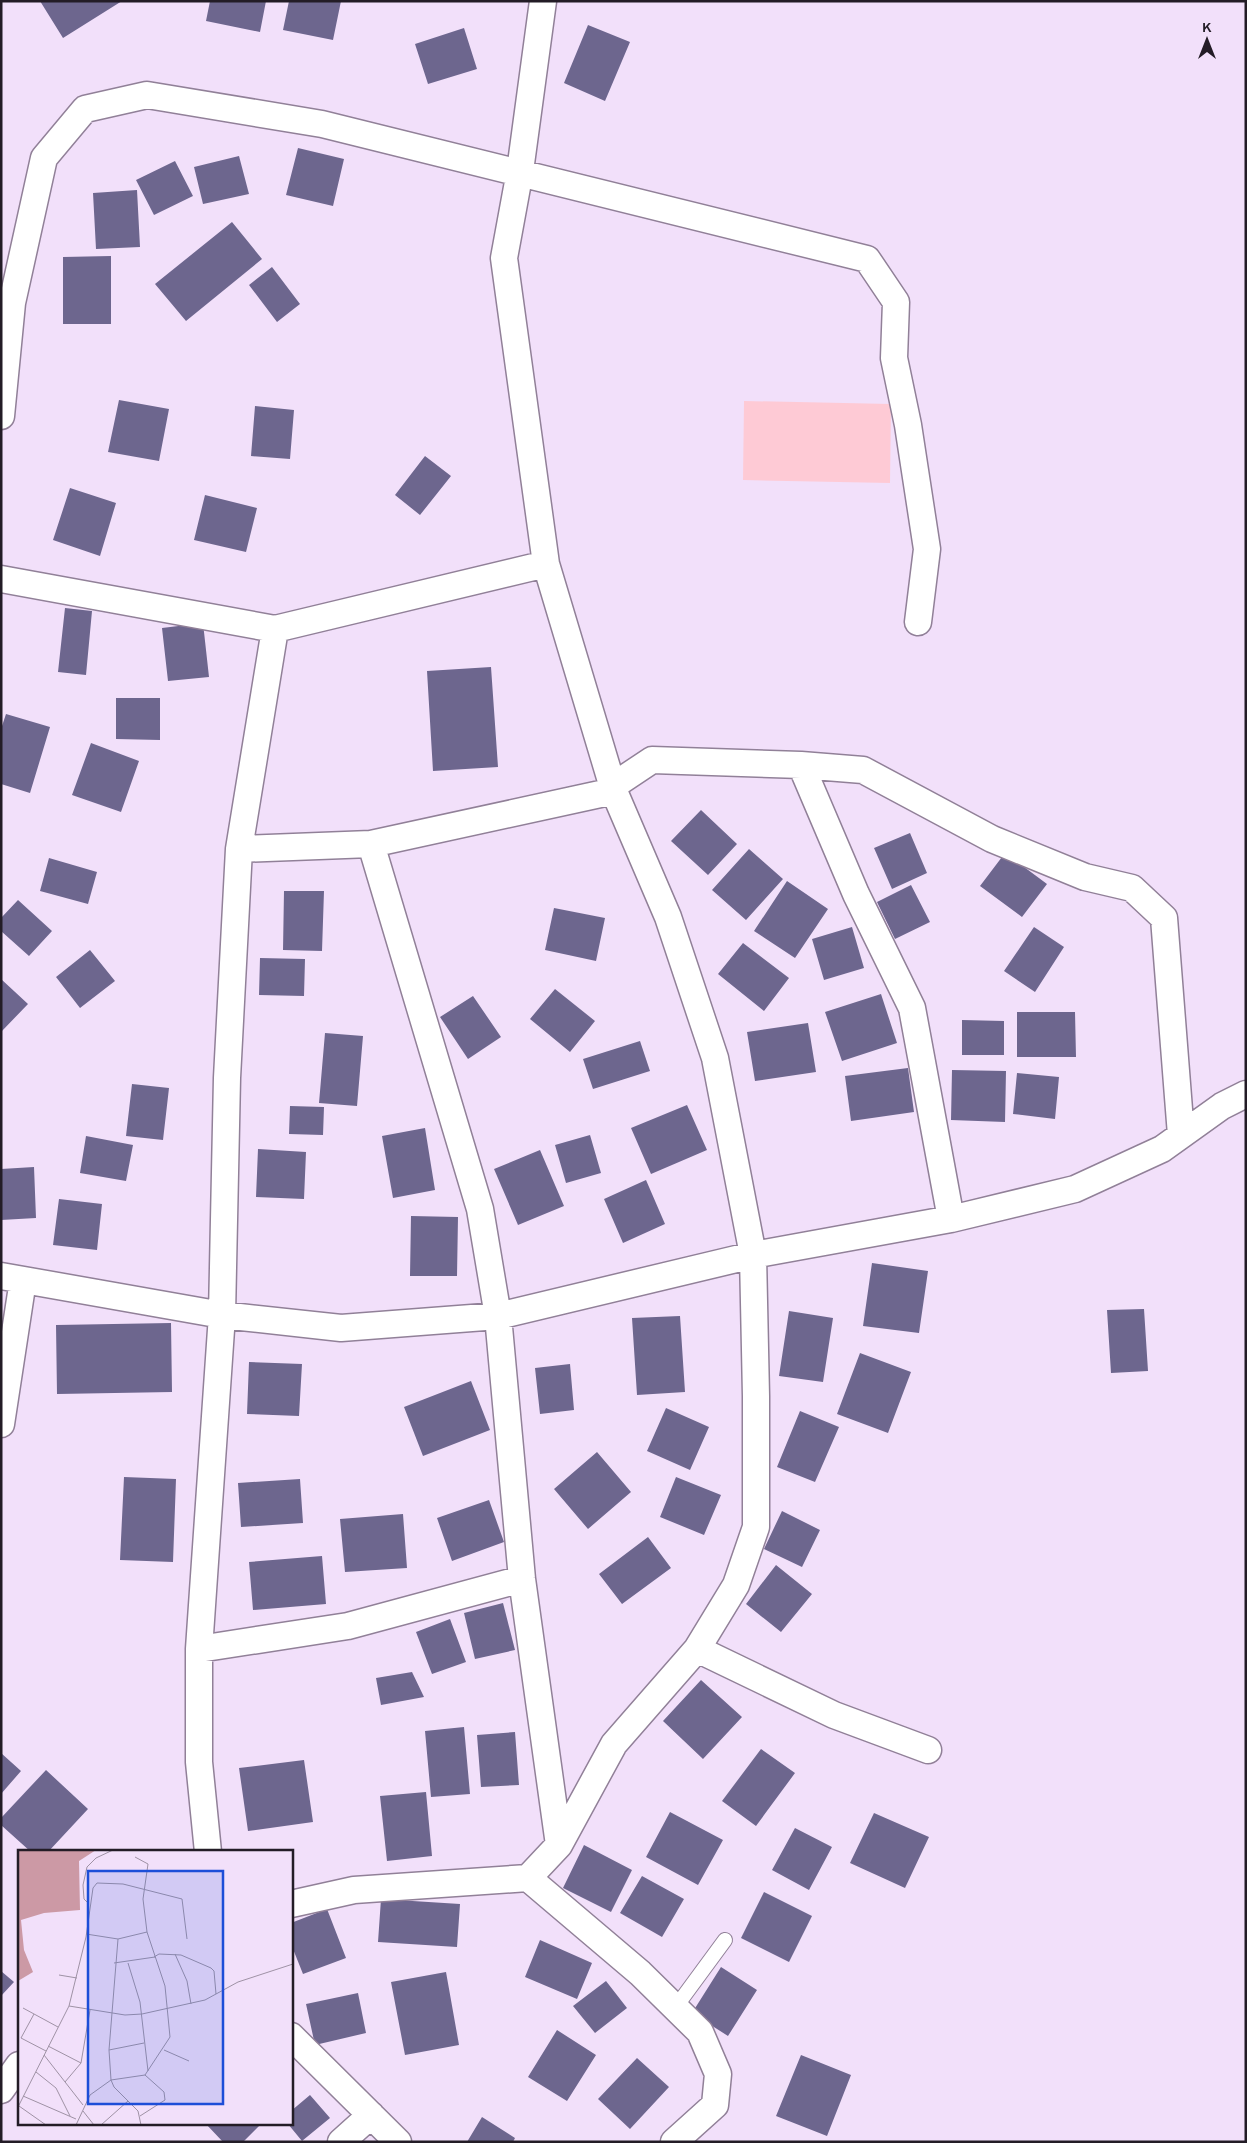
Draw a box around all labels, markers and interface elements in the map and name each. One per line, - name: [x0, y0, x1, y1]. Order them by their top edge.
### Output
- north arrow: [1182, 15, 1232, 65]
- text: K: [1202, 20, 1212, 37]
- inset map: [18, 1850, 292, 2126]

